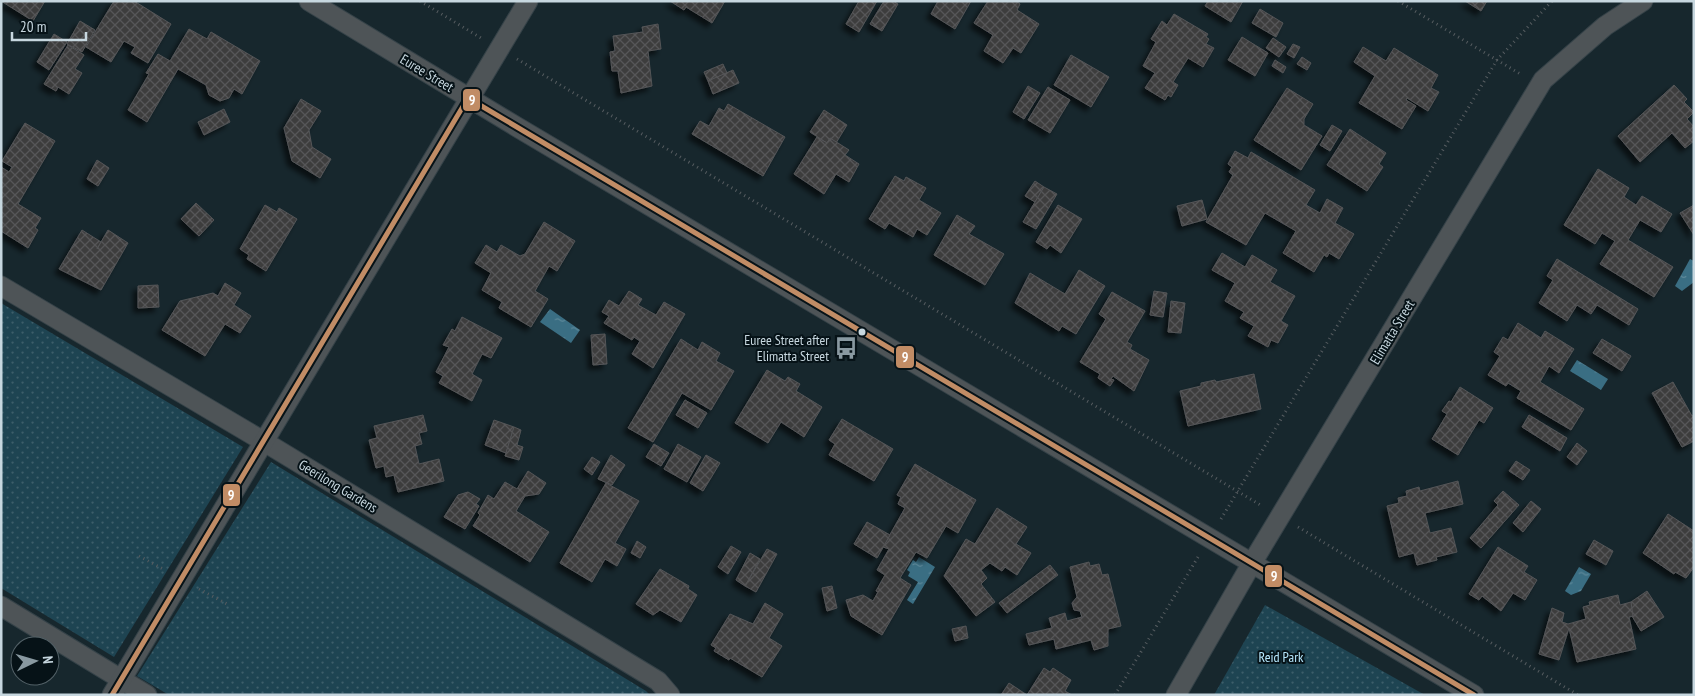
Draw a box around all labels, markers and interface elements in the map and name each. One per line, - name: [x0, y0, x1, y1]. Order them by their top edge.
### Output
- scale bar: [12, 10, 86, 42]
- text: 20 m: [20, 17, 46, 36]
- street label: Euree Street: [397, 50, 457, 96]
- line badge: 9: [462, 88, 481, 112]
- text: 9: [469, 91, 476, 109]
- street label: Elimatta Street: [1366, 296, 1418, 368]
- unlabelled marker: [857, 327, 867, 337]
- place label: Euree Street after Elimatta Street: [744, 331, 829, 365]
- bus stop icon: Euree Street after Elimatta Street: [833, 335, 859, 361]
- line badge: 9: [895, 345, 915, 369]
- text: 9: [902, 348, 909, 366]
- street label: Geerilong Gardens: [295, 455, 381, 517]
- line badge: 9: [222, 483, 241, 507]
- text: 9: [228, 486, 235, 504]
- line badge: 9: [1264, 564, 1283, 588]
- text: 9: [1271, 567, 1278, 585]
- north arrow: [10, 636, 60, 686]
- park label: Reid Park: [1259, 648, 1304, 666]
- text: N: [39, 655, 57, 664]

